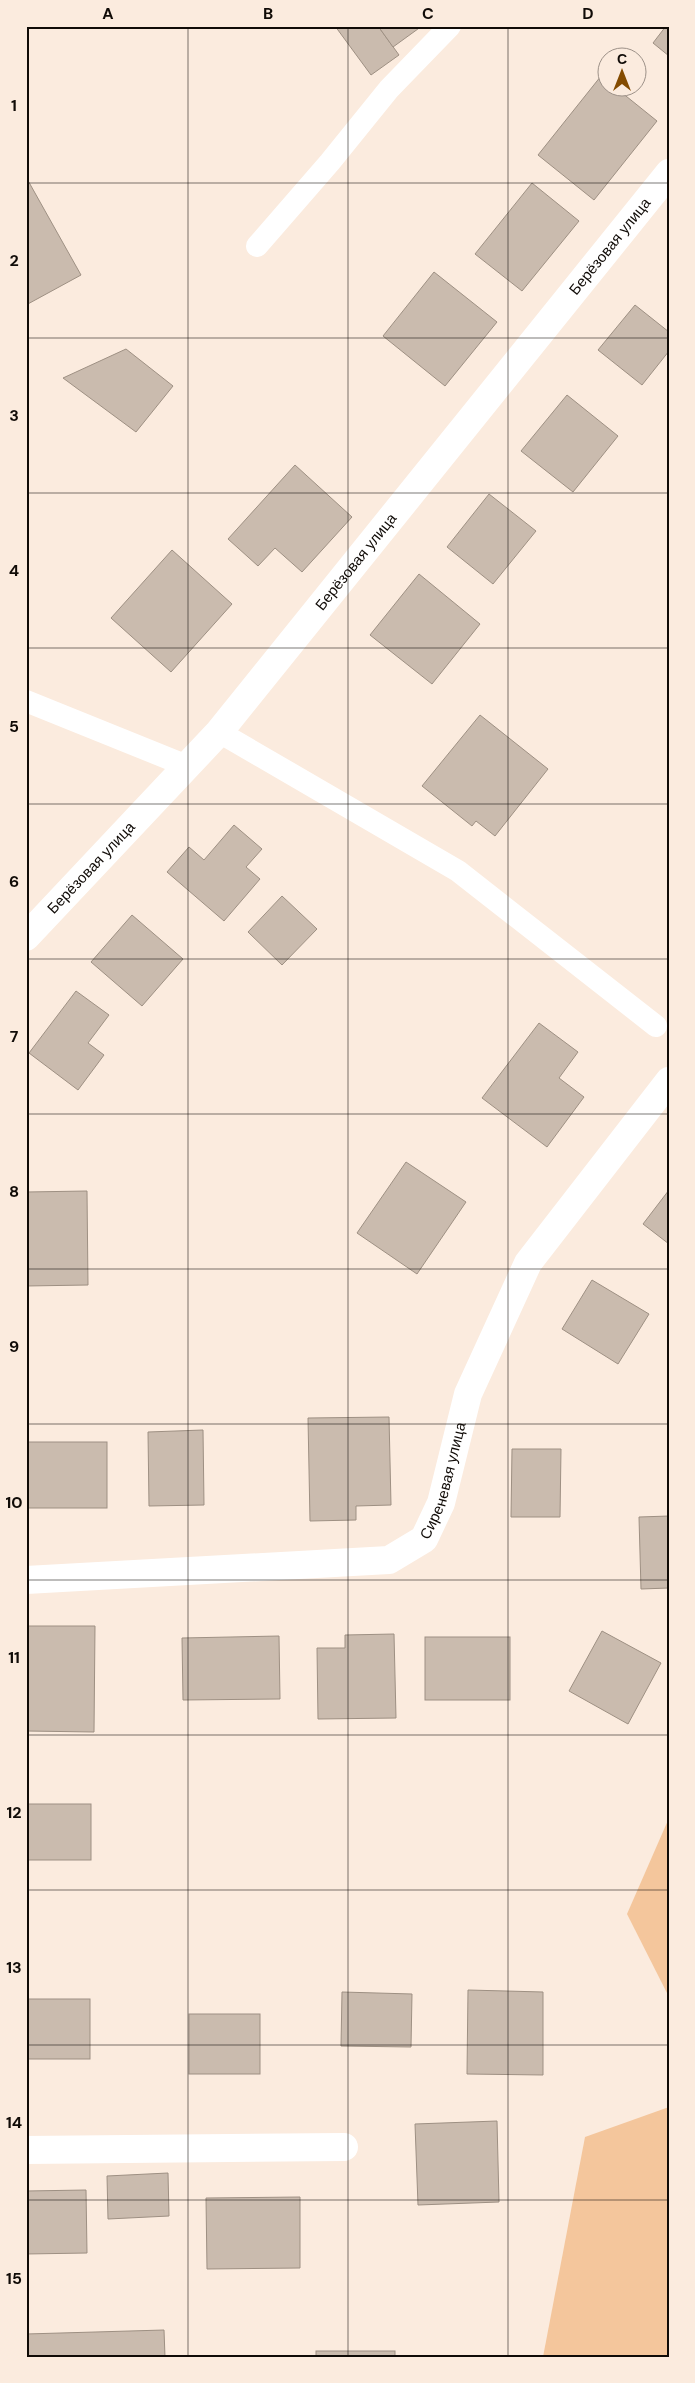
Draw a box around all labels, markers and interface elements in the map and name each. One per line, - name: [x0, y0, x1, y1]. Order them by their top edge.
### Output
- text: A: [102, 3, 114, 24]
- text: B: [263, 3, 273, 24]
- text: C: [422, 3, 434, 24]
- text: D: [582, 3, 594, 24]
- north arrow: [598, 48, 648, 98]
- text: С: [617, 50, 627, 68]
- text: 1: [11, 95, 17, 116]
- street label: Берёзовая улица: [565, 193, 656, 299]
- text: 2: [9, 250, 19, 271]
- text: 3: [9, 405, 19, 426]
- street label: Берёзовая улица: [311, 509, 402, 615]
- text: 4: [9, 560, 19, 581]
- text: 5: [9, 716, 19, 737]
- street label: Берёзовая улица: [43, 817, 140, 918]
- text: 6: [9, 871, 19, 892]
- text: 7: [10, 1026, 19, 1047]
- text: 8: [9, 1181, 19, 1202]
- text: 9: [9, 1336, 19, 1357]
- street label: Сиреневая улица: [415, 1420, 471, 1543]
- text: 10: [5, 1492, 23, 1513]
- text: 11: [8, 1647, 20, 1668]
- text: 12: [6, 1802, 22, 1823]
- text: 13: [6, 1957, 22, 1978]
- text: 14: [6, 2112, 22, 2133]
- text: 15: [6, 2268, 22, 2289]

